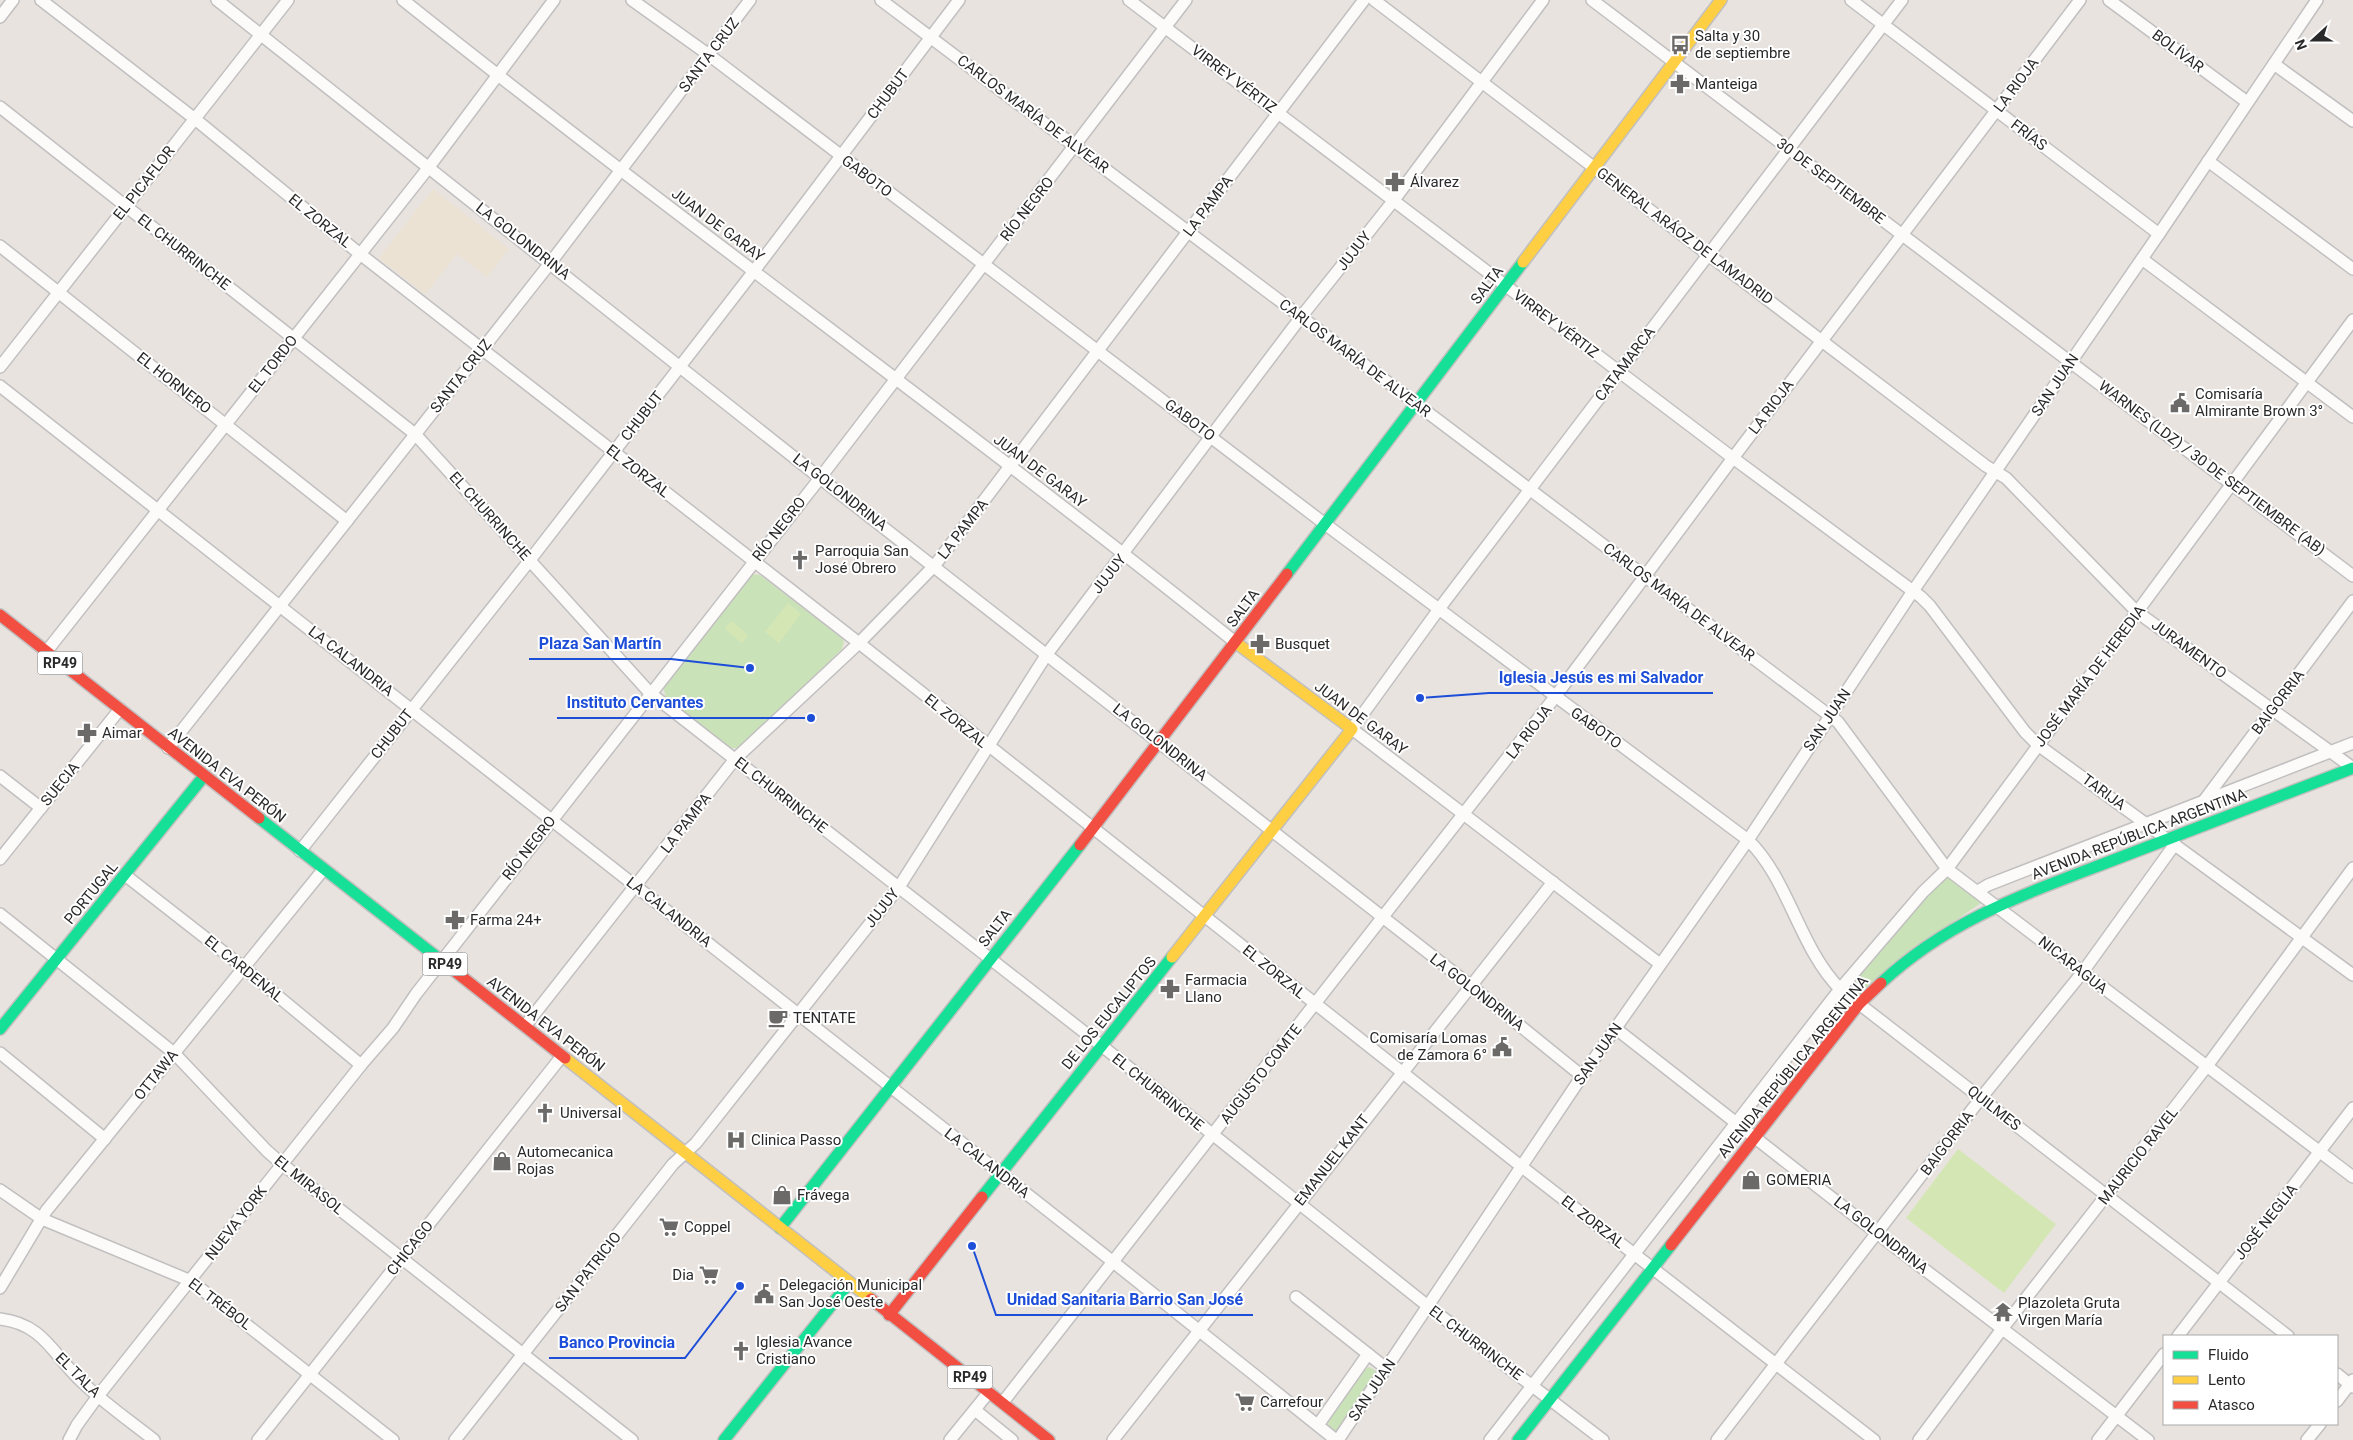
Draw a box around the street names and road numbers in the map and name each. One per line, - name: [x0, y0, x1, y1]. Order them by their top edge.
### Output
- street label: SANTA CRUZ: [675, 14, 743, 96]
- street label: BOLÍVAR: [2149, 26, 2207, 76]
- street label: VIRREY VÉRTIZ: [1188, 41, 1280, 117]
- street label: CARLOS MARÍA DE ALVEAR: [954, 51, 1112, 177]
- street label: LA RIOJA: [1990, 54, 2042, 116]
- street label: CHUBUT: [863, 65, 913, 123]
- street label: FRÍAS: [2007, 116, 2051, 154]
- street label: 30 DE SEPTIEMBRE: [1773, 134, 1889, 228]
- street label: EL PICAFLOR: [110, 142, 178, 224]
- street label: GABOTO: [838, 151, 896, 201]
- street label: GENERAL ARÁOZ DE LAMADRID: [1593, 164, 1777, 308]
- street label: LA PAMPA: [1179, 172, 1237, 240]
- street label: RÍO NEGRO: [996, 173, 1058, 245]
- street label: JUAN DE GARAY: [668, 184, 768, 266]
- street label: EL ZORZAL: [285, 190, 355, 252]
- street label: LA GOLONDRINA: [472, 199, 574, 284]
- street label: EL CHURRINCHE: [134, 210, 234, 294]
- street label: JUJUY: [1333, 228, 1375, 274]
- street label: SALTA: [1467, 262, 1507, 308]
- street label: VIRREY VÉRTIZ: [1510, 286, 1602, 362]
- street label: CARLOS MARÍA DE ALVEAR: [1276, 295, 1434, 421]
- street label: CATAMARCA: [1591, 323, 1659, 405]
- street label: EL TORDO: [245, 331, 301, 397]
- street label: SANTA CRUZ: [427, 335, 495, 417]
- street label: EL HORNERO: [133, 348, 215, 418]
- street label: SAN JUAN: [2028, 350, 2082, 420]
- street label: LA RIOJA: [1745, 376, 1797, 438]
- street label: WARNES (LDZ) / 30 DE SEPTIEMBRE (AB): [2095, 377, 2329, 559]
- street label: CHUBUT: [617, 387, 667, 444]
- street label: GABOTO: [1161, 395, 1219, 445]
- street label: JUAN DE GARAY: [990, 430, 1090, 512]
- street label: EL ZORZAL: [603, 441, 673, 501]
- street label: LA GOLONDRINA: [789, 450, 891, 535]
- street label: EL CHURRINCHE: [446, 468, 535, 564]
- street label: RÍO NEGRO: [748, 493, 810, 565]
- street label: LA PAMPA: [934, 495, 992, 563]
- street label: CARLOS MARÍA DE ALVEAR: [1600, 539, 1758, 665]
- street label: JUJUY: [1088, 551, 1130, 597]
- street label: SALTA: [1223, 585, 1263, 631]
- street label: JOSÉ MARÍA DE HEREDIA: [2031, 601, 2149, 750]
- street label: JURAMENTO: [2148, 616, 2230, 682]
- street label: LA CALANDRIA: [305, 622, 397, 700]
- road number: RP49: [38, 651, 82, 674]
- street label: BAIGORRIA: [2248, 666, 2308, 738]
- street label: JUAN DE GARAY: [1311, 677, 1411, 759]
- street label: SAN JUAN: [1800, 685, 1854, 755]
- street label: EL ZORZAL: [921, 690, 991, 752]
- street label: LA GOLONDRINA: [1109, 700, 1211, 785]
- street label: LA RIOJA: [1502, 701, 1556, 762]
- street label: GABOTO: [1567, 704, 1625, 752]
- street label: CHUBUT: [367, 705, 417, 762]
- street label: AVENIDA EVA PERÓN: [165, 723, 289, 827]
- street label: EL CHURRINCHE: [731, 753, 831, 837]
- street label: SUECIA: [37, 758, 83, 809]
- street label: TARIJA: [2079, 770, 2129, 814]
- street label: AVENIDA REPÚBLICA ARGENTINA: [2029, 785, 2249, 883]
- street label: LA PAMPA: [657, 789, 715, 857]
- street label: RÍO NEGRO: [498, 812, 560, 884]
- street label: PORTUGAL: [60, 858, 122, 928]
- street label: LA CALANDRIA: [623, 873, 715, 951]
- street label: JUJUY: [861, 885, 903, 931]
- street label: SALTA: [975, 905, 1015, 950]
- street label: EL CARDENAL: [201, 932, 287, 1006]
- street label: NICARAGUA: [2035, 932, 2111, 998]
- street label: EL ZORZAL: [1239, 941, 1309, 1003]
- street label: LA GOLONDRINA: [1426, 950, 1528, 1035]
- road number: RP49: [422, 952, 468, 976]
- street label: DE LOS EUCALIPTOS: [1058, 953, 1160, 1073]
- street label: AVENIDA EVA PERÓN: [484, 972, 608, 1076]
- street label: AVENIDA REPÚBLICA ARGENTINA: [1714, 972, 1872, 1162]
- street label: AUGUSTO COMTE: [1217, 1020, 1306, 1127]
- street label: SAN JUAN: [1570, 1020, 1626, 1088]
- street label: OTTAWA: [130, 1046, 182, 1104]
- street label: EL CHURRINCHE: [1109, 1050, 1208, 1135]
- street label: QUILMES: [1964, 1082, 2024, 1134]
- street label: MAURICIO RAVEL: [2094, 1104, 2182, 1208]
- street label: BAIGORRIA: [1917, 1107, 1977, 1179]
- street label: EMANUEL KANT: [1291, 1111, 1373, 1209]
- street label: LA CALANDRIA: [941, 1124, 1033, 1202]
- street label: EL MIRASOL: [271, 1152, 347, 1218]
- street label: JOSÉ NEGLIA: [2231, 1180, 2301, 1264]
- street label: NUEVA YORK: [201, 1182, 271, 1264]
- street label: EL ZORZAL: [1558, 1192, 1628, 1252]
- street label: LA GOLONDRINA: [1830, 1193, 1932, 1278]
- street label: CHICAGO: [383, 1217, 437, 1279]
- street label: SAN PATRICIO: [551, 1228, 625, 1316]
- street label: EL TRÉBOL: [185, 1274, 255, 1334]
- street label: EL CHURRINCHE: [1426, 1302, 1527, 1384]
- street label: EL TALA: [52, 1349, 104, 1401]
- street label: SAN JUAN: [1345, 1355, 1399, 1425]
- road number: RP49: [948, 1365, 992, 1388]

